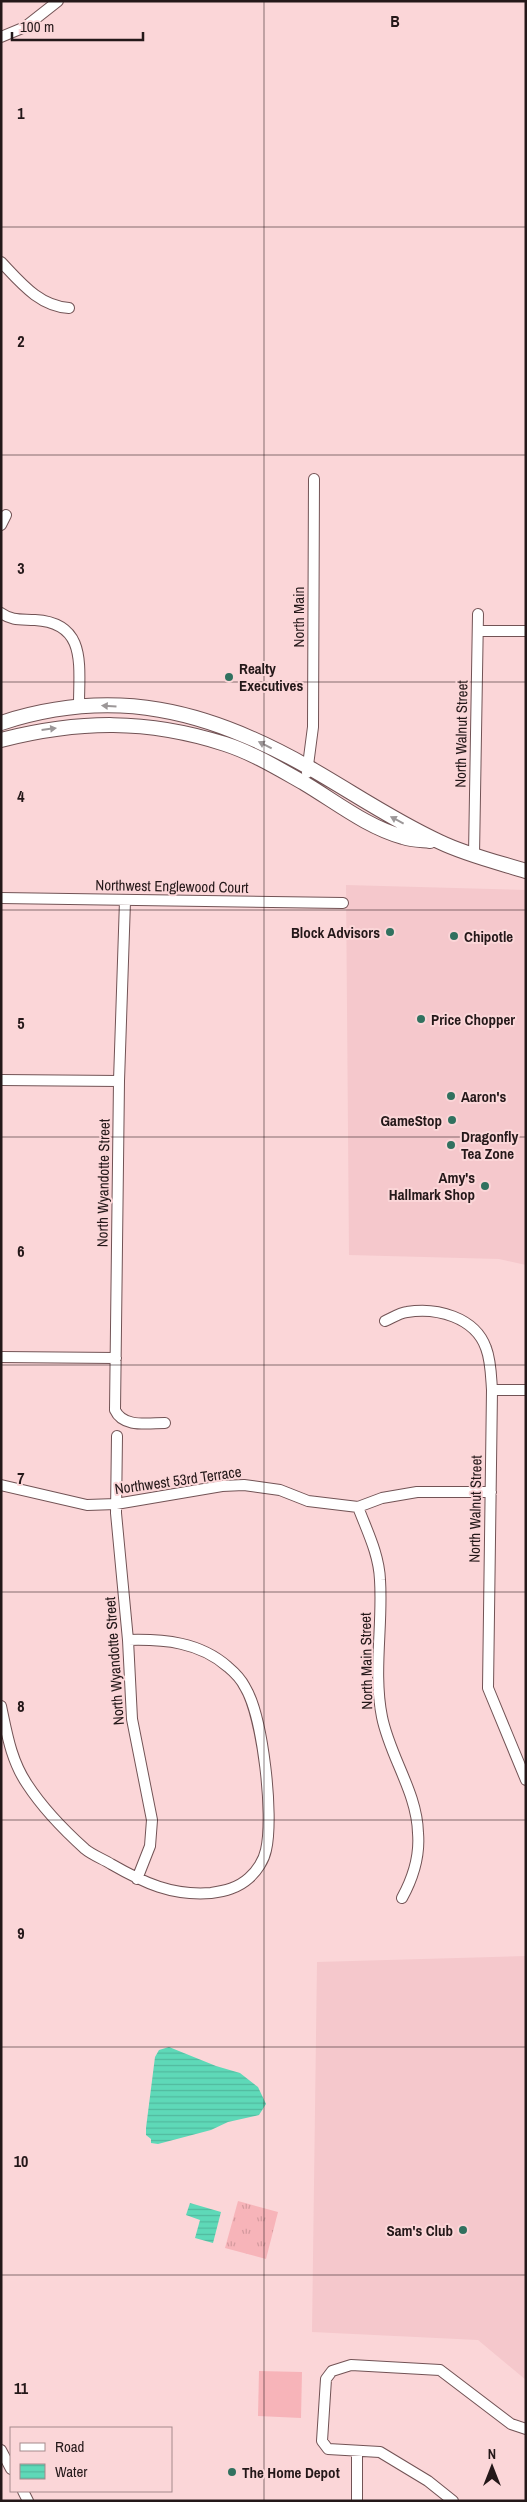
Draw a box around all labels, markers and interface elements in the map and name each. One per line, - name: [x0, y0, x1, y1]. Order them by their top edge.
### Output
- scale bar: [12, 10, 144, 42]
- text: B: [390, 10, 400, 32]
- text: 100 m: [20, 16, 54, 37]
- text: 1: [17, 102, 25, 124]
- text: 2: [17, 330, 25, 352]
- text: 3: [17, 557, 25, 579]
- street label: North Main: [288, 587, 309, 647]
- place label: Realty Executives: [239, 658, 303, 696]
- marker: Realty Executives: [223, 671, 235, 683]
- street label: North Walnut Street: [450, 679, 472, 788]
- one-way arrow: [101, 702, 117, 710]
- one-way arrow: [41, 725, 57, 733]
- one-way arrow: [258, 741, 272, 749]
- text: 4: [17, 785, 25, 807]
- one-way arrow: [390, 816, 404, 824]
- street label: Northwest Englewood Court: [95, 874, 249, 898]
- place label: Block Advisors: [291, 922, 380, 943]
- marker: Block Advisors: [384, 926, 396, 938]
- place label: Chipotle: [464, 926, 513, 947]
- marker: Chipotle: [448, 930, 460, 942]
- place label: Price Chopper: [431, 1009, 515, 1030]
- text: 5: [17, 1012, 25, 1034]
- marker: Price Chopper: [415, 1013, 427, 1025]
- place label: Aaron's: [461, 1086, 506, 1107]
- marker: Aaron's: [445, 1090, 457, 1102]
- place label: GameStop: [380, 1110, 442, 1131]
- marker: GameStop: [446, 1114, 458, 1126]
- street label: North Wyandotte Street: [91, 1118, 115, 1247]
- place label: Dragonfly Tea Zone: [461, 1126, 519, 1164]
- marker: Dragonfly Tea Zone: [445, 1139, 457, 1151]
- place label: Amy's Hallmark Shop: [389, 1167, 475, 1205]
- marker: Amy's Hallmark Shop: [479, 1180, 491, 1192]
- text: 6: [17, 1240, 25, 1262]
- street label: North Walnut Street: [464, 1454, 486, 1563]
- street label: Northwest 53rd Terrace: [113, 1461, 243, 1499]
- text: 7: [17, 1467, 25, 1489]
- street label: North Wyandotte Street: [99, 1596, 129, 1726]
- street label: North Main Street: [355, 1612, 377, 1710]
- text: 8: [17, 1695, 25, 1717]
- text: 9: [17, 1922, 25, 1944]
- text: 10: [14, 2150, 28, 2172]
- place label: Sam's Club: [387, 2220, 453, 2241]
- marker: Sam's Club: [457, 2224, 469, 2236]
- text: 11: [14, 2377, 29, 2399]
- legend: [10, 2427, 172, 2492]
- text: Road: [55, 2436, 84, 2457]
- north arrow: [467, 2442, 517, 2492]
- text: N: [488, 2445, 496, 2463]
- text: Water: [55, 2461, 87, 2482]
- place label: The Home Depot: [242, 2462, 340, 2483]
- marker: The Home Depot: [226, 2466, 238, 2478]

